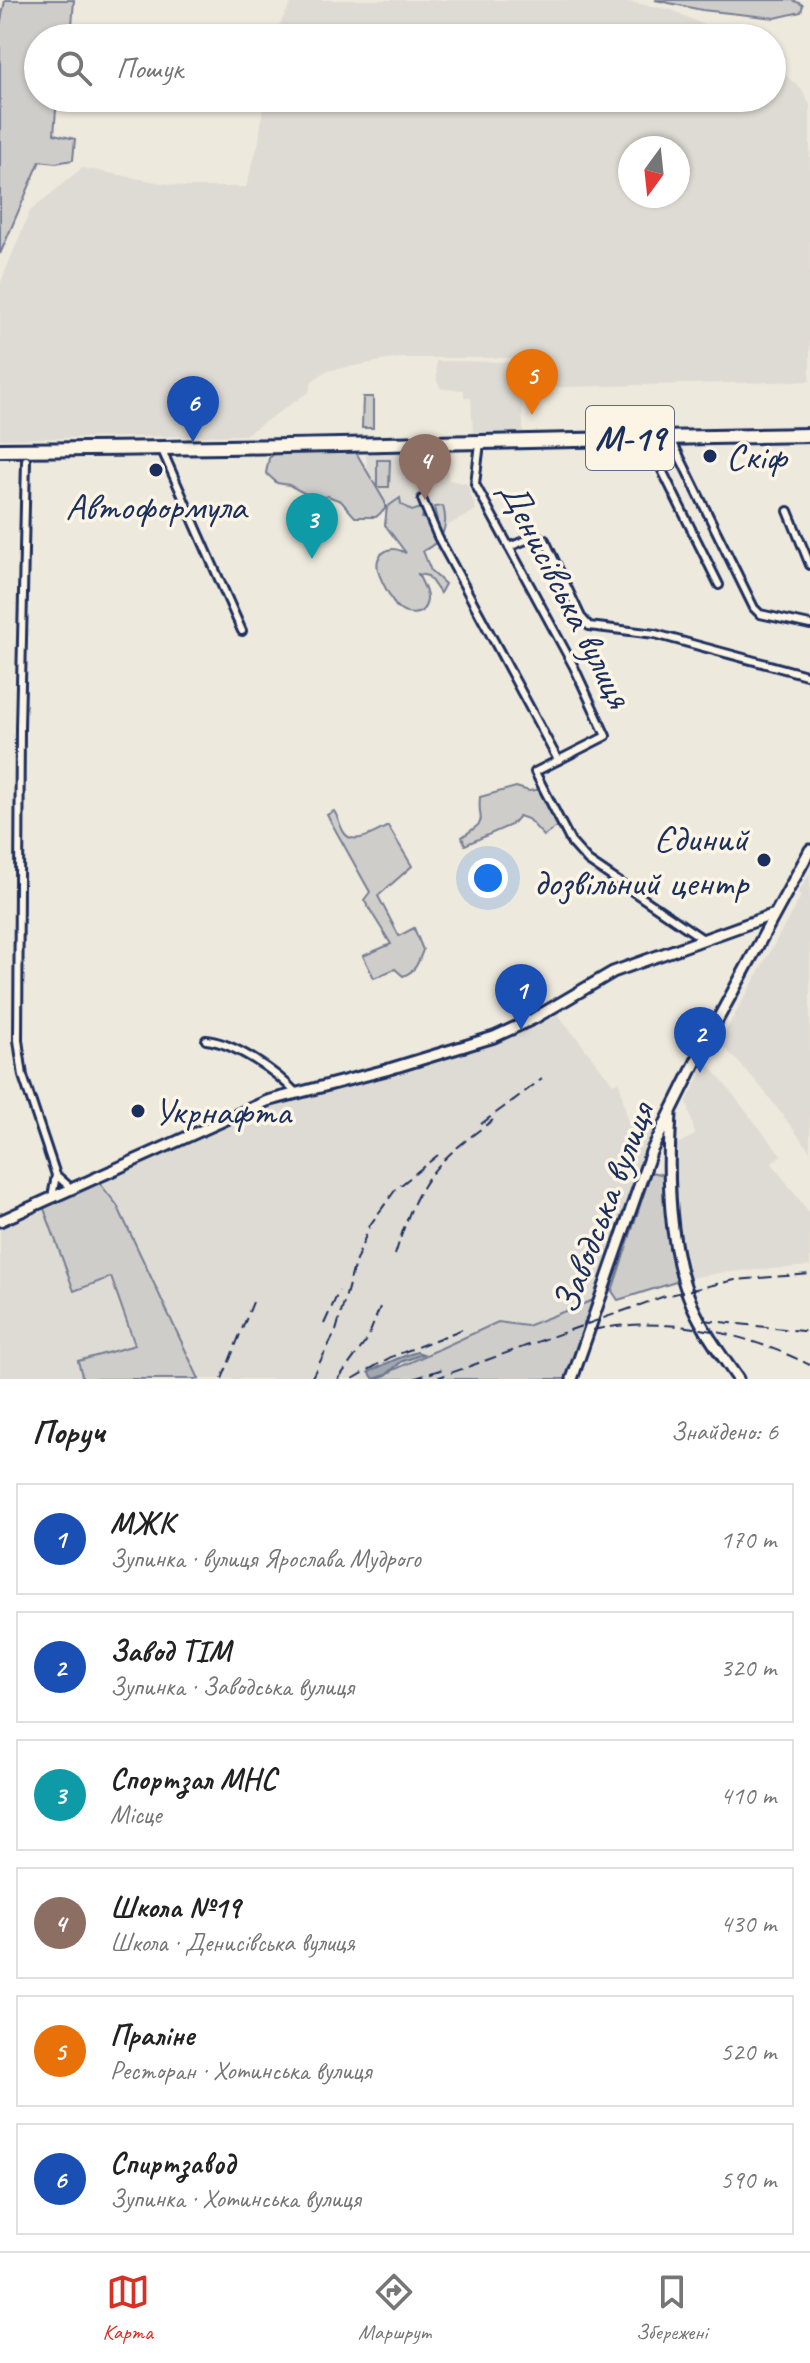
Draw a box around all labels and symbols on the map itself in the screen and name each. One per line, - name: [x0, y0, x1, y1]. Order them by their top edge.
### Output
- north arrow: [618, 136, 690, 208]
- pin: 5: [506, 349, 558, 415]
- pin: 6: [167, 376, 219, 442]
- road number: М-19: [586, 406, 674, 470]
- place label: Скіф: [726, 433, 788, 480]
- pin: 4: [399, 434, 451, 500]
- marker: Скіф: [701, 447, 719, 465]
- marker: Автоформула: [147, 461, 165, 479]
- street label: Денисівська вулиця: [489, 473, 644, 716]
- place label: Автоформула: [66, 483, 249, 530]
- pin: 3: [286, 493, 338, 559]
- place label: Єдиний дозвільний центр: [534, 815, 750, 906]
- marker: Єдиний дозвільний центр: [755, 851, 773, 869]
- your location: [468, 858, 508, 898]
- pin: 1: [495, 964, 547, 1030]
- pin: 2: [674, 1007, 726, 1073]
- place label: Укрнафта: [154, 1088, 293, 1135]
- street label: Заводська вулиця: [541, 1093, 666, 1320]
- marker: Укрнафта: [129, 1102, 147, 1120]

